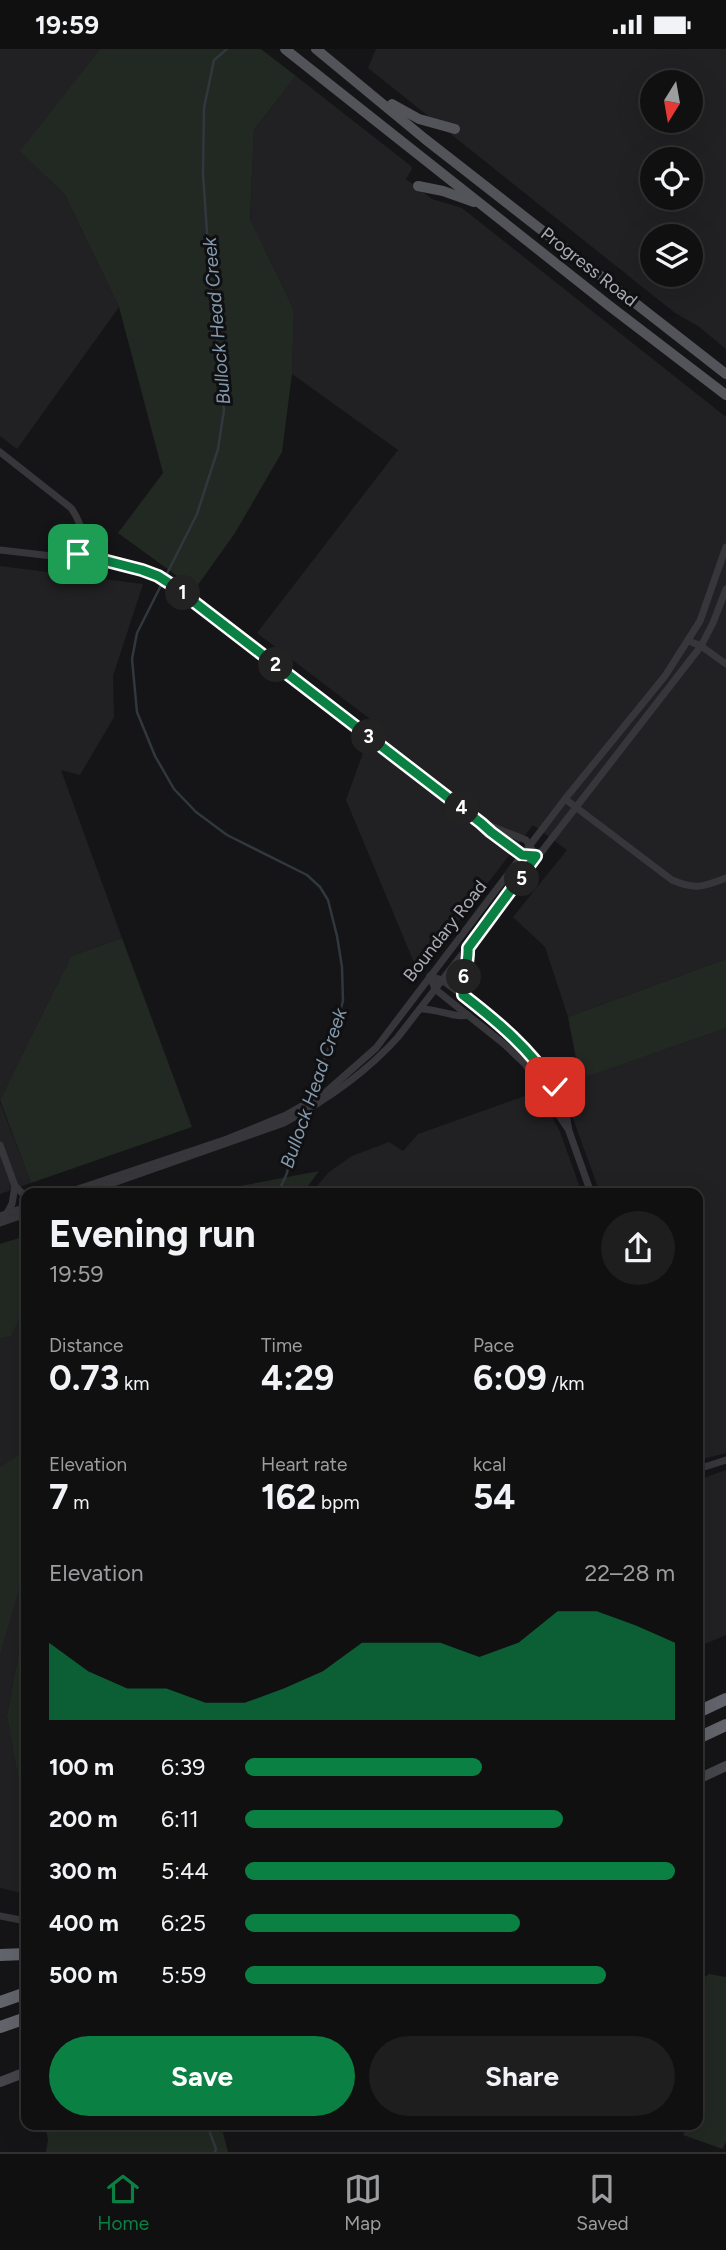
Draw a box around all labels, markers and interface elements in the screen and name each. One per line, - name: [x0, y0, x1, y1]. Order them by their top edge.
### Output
- text: 19:59: [35, 9, 99, 41]
- north arrow: [640, 70, 704, 133]
- map controls: [640, 70, 703, 287]
- button: locate: [640, 147, 703, 210]
- street label: Progress Road: [537, 223, 641, 311]
- button: layers: [640, 224, 703, 287]
- water label: Bullock Head Creek: [198, 236, 235, 406]
- pin: [48, 524, 108, 584]
- icon: arrive: [59, 535, 97, 573]
- pin: 1: [166, 575, 200, 611]
- text: 1: [178, 581, 187, 604]
- pin: 2: [258, 647, 294, 683]
- text: 2: [270, 653, 281, 676]
- pin: 3: [352, 719, 386, 755]
- text: 3: [363, 725, 374, 748]
- pin: 4: [444, 791, 480, 825]
- text: 4: [455, 796, 468, 819]
- pin: 5: [504, 861, 540, 897]
- text: 5: [516, 867, 527, 890]
- street label: Boundary Road: [399, 876, 491, 986]
- pin: 6: [447, 960, 482, 995]
- text: 6: [458, 965, 469, 988]
- water label: Bullock Head Creek: [275, 1004, 352, 1171]
- pin: [525, 1057, 585, 1117]
- icon: check: [536, 1068, 574, 1106]
- text: Evening run: [49, 1211, 256, 1257]
- button: share: [601, 1211, 675, 1285]
- text: 19:59: [49, 1260, 104, 1288]
- text: Distance: [49, 1334, 123, 1357]
- text: Time: [261, 1334, 302, 1357]
- text: Pace: [473, 1334, 514, 1357]
- text: 0.73: [49, 1357, 119, 1399]
- text: 4:29: [261, 1357, 334, 1399]
- text: 6:09: [473, 1357, 547, 1399]
- text: km: [119, 1372, 149, 1395]
- text: /km: [547, 1372, 584, 1395]
- text: Elevation: [49, 1453, 127, 1476]
- text: Heart rate: [261, 1453, 347, 1476]
- text: kcal: [473, 1453, 506, 1476]
- text: 7: [49, 1476, 68, 1518]
- text: 162: [261, 1476, 316, 1518]
- text: 54: [473, 1476, 516, 1518]
- text: m: [68, 1491, 89, 1514]
- text: bpm: [316, 1491, 360, 1514]
- text: Elevation: [49, 1559, 144, 1587]
- text: 22–28 m: [584, 1559, 675, 1587]
- text: 100 m: [49, 1753, 114, 1781]
- text: 6:39: [161, 1753, 205, 1781]
- text: 200 m: [49, 1805, 118, 1833]
- text: 6:11: [161, 1805, 199, 1833]
- text: 300 m: [49, 1857, 117, 1885]
- text: 5:44: [161, 1857, 209, 1885]
- text: 400 m: [49, 1909, 119, 1937]
- text: 6:25: [161, 1909, 206, 1937]
- text: 500 m: [49, 1961, 118, 1989]
- text: 5:59: [161, 1961, 206, 1989]
- button: Save: [49, 2036, 355, 2116]
- button: Share: [369, 2036, 675, 2116]
- tab: Home: [97, 2170, 149, 2235]
- tab: Map: [344, 2170, 382, 2235]
- tab: Saved: [576, 2170, 629, 2235]

